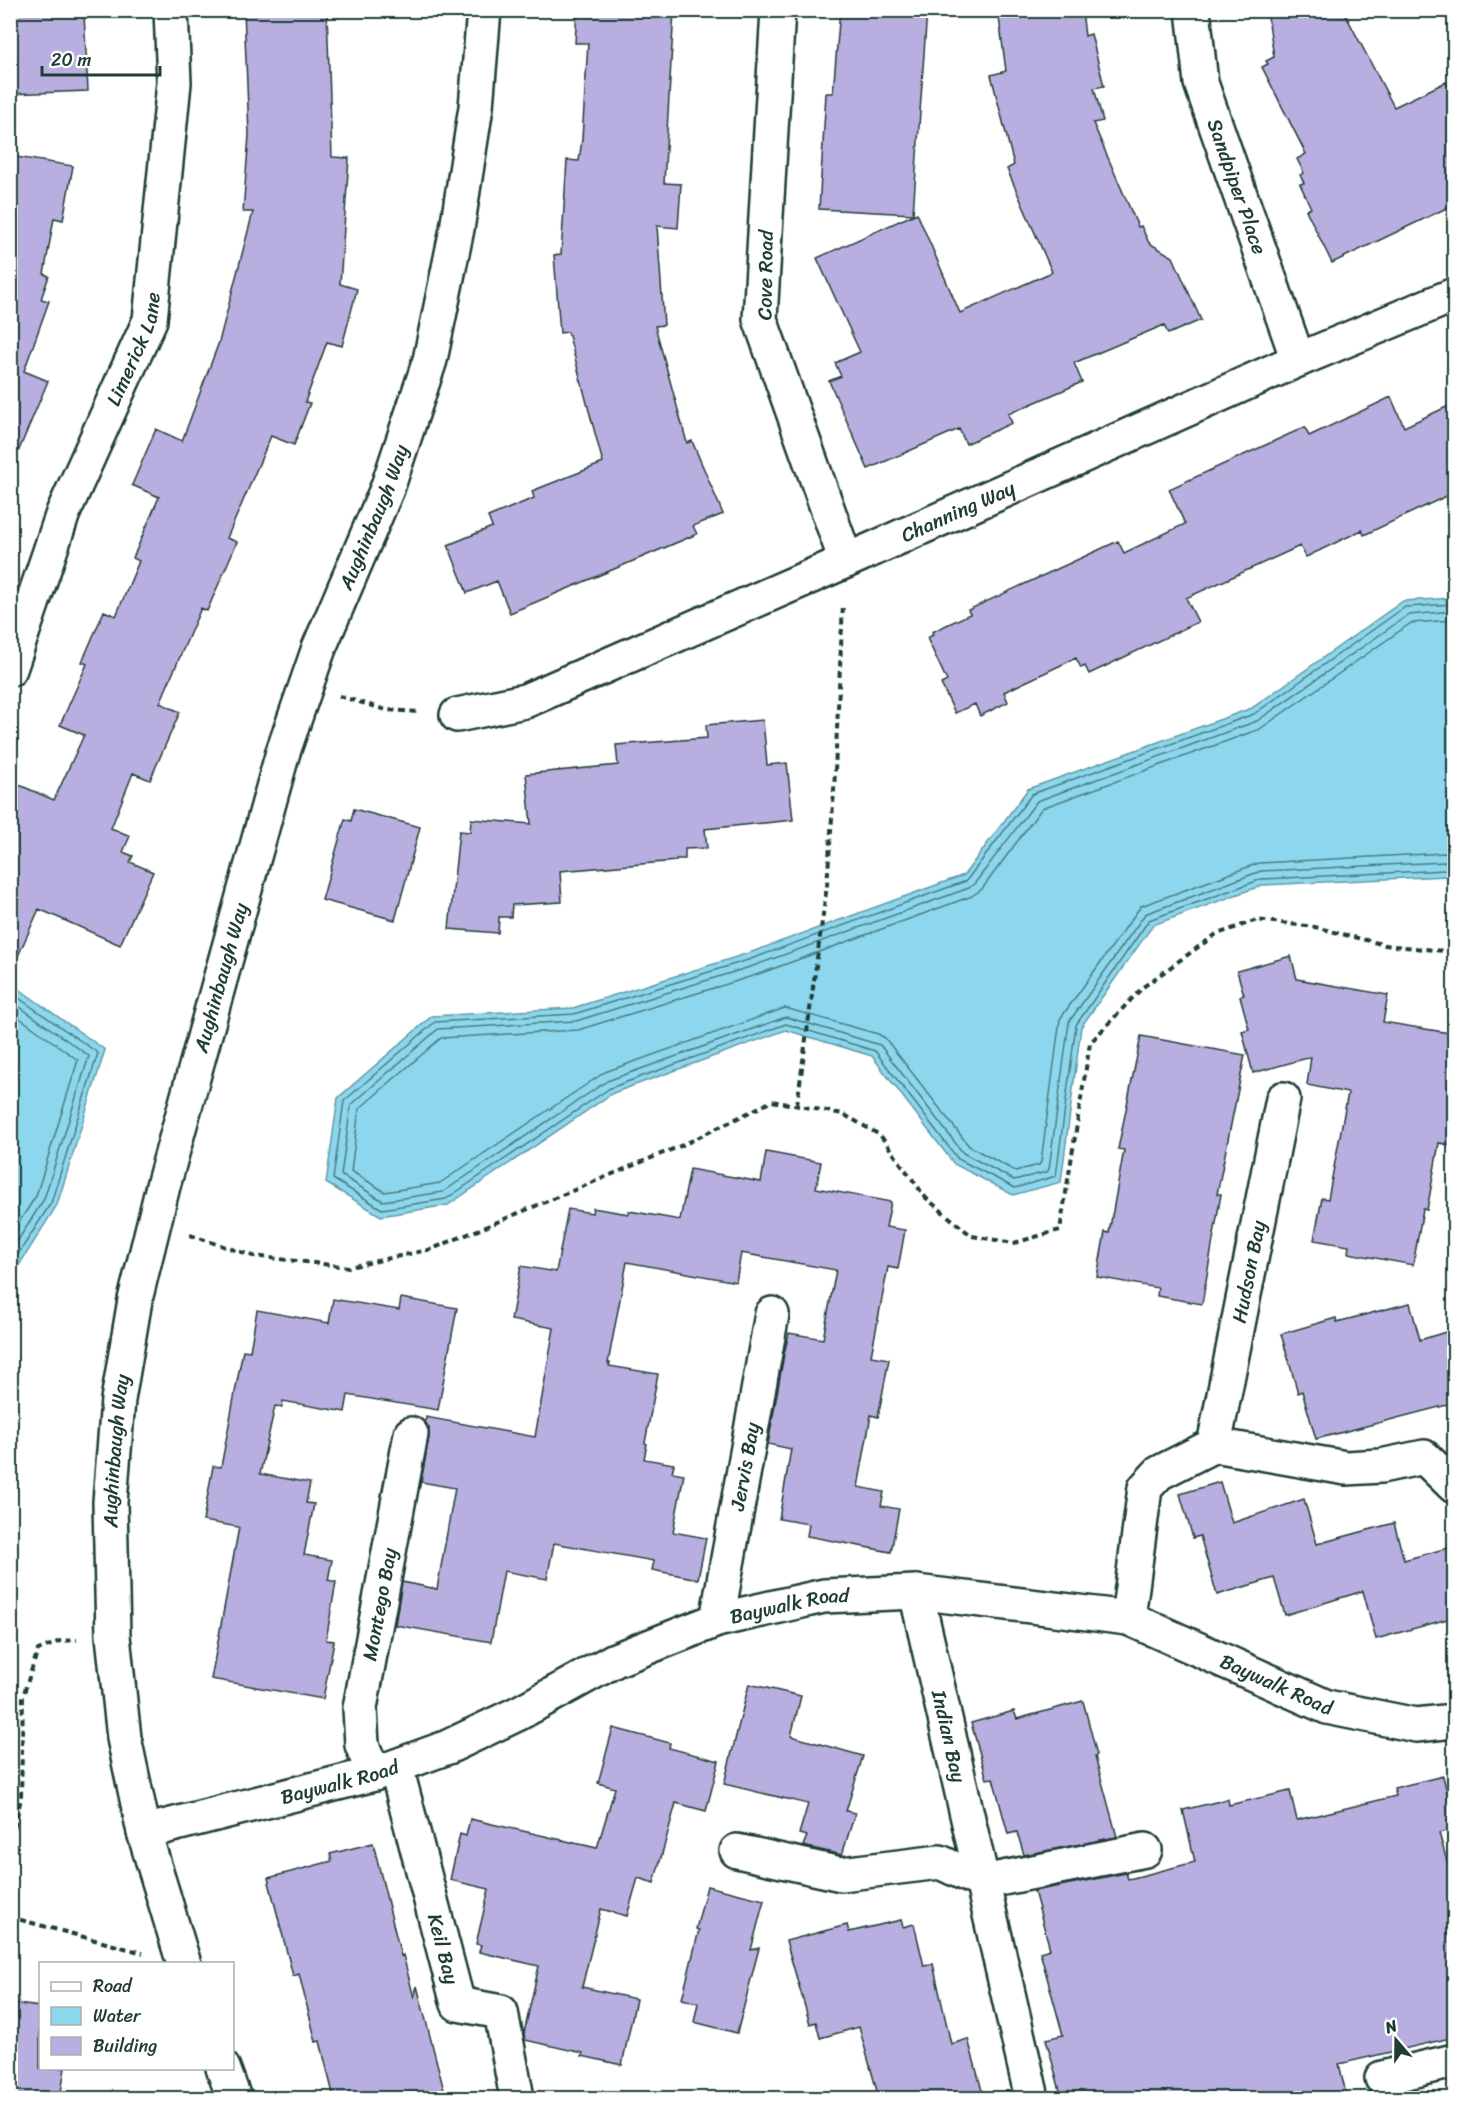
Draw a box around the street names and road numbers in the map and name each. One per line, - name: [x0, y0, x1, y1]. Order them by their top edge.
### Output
- street label: Sandpiper Place: [1197, 114, 1277, 259]
- street label: Cove Road: [747, 228, 784, 320]
- street label: Limerick Lane: [96, 291, 171, 412]
- street label: Aughinbaugh Way: [328, 439, 419, 596]
- street label: Channing Way: [895, 471, 1022, 553]
- street label: Aughinbaugh Way: [183, 898, 259, 1058]
- street label: Hudson Bay: [1222, 1217, 1276, 1326]
- street label: Aughinbaugh Way: [93, 1371, 140, 1529]
- street label: Jervis Bay: [720, 1419, 770, 1515]
- street label: Montego Bay: [352, 1544, 408, 1664]
- street label: Baywalk Road: [726, 1578, 851, 1635]
- street label: Baywalk Road: [1214, 1644, 1337, 1726]
- street label: Indian Bay: [921, 1686, 976, 1787]
- street label: Baywalk Road: [277, 1749, 405, 1815]
- street label: Keil Bay: [417, 1910, 469, 1989]

